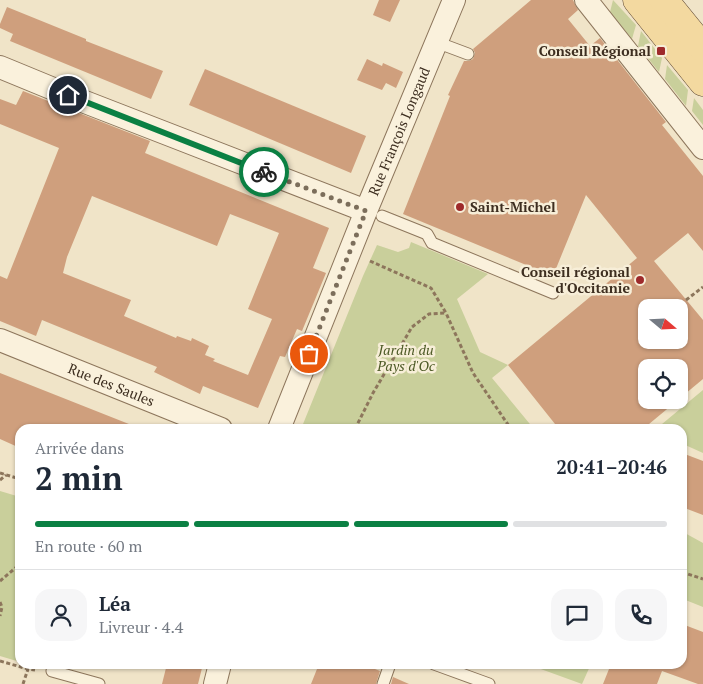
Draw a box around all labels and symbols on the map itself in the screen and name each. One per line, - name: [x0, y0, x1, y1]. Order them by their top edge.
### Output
- place label: Conseil Régional: [539, 41, 651, 60]
- marker: Conseil Régional: [655, 45, 667, 57]
- street label: Rue François Longaud: [363, 64, 434, 198]
- pin: [47, 74, 89, 116]
- courier: [239, 147, 289, 197]
- place label: Saint-Michel: [470, 197, 556, 216]
- marker: Saint-Michel: [454, 201, 466, 213]
- place label: Conseil régional d'Occitanie: [521, 262, 630, 297]
- marker: Conseil régional d'Occitanie: [634, 274, 646, 286]
- north arrow: [638, 299, 688, 349]
- pin: [288, 333, 330, 375]
- park label: Jardin du Pays d'Oc: [376, 340, 436, 375]
- street label: Rue des Saules: [65, 358, 158, 410]

